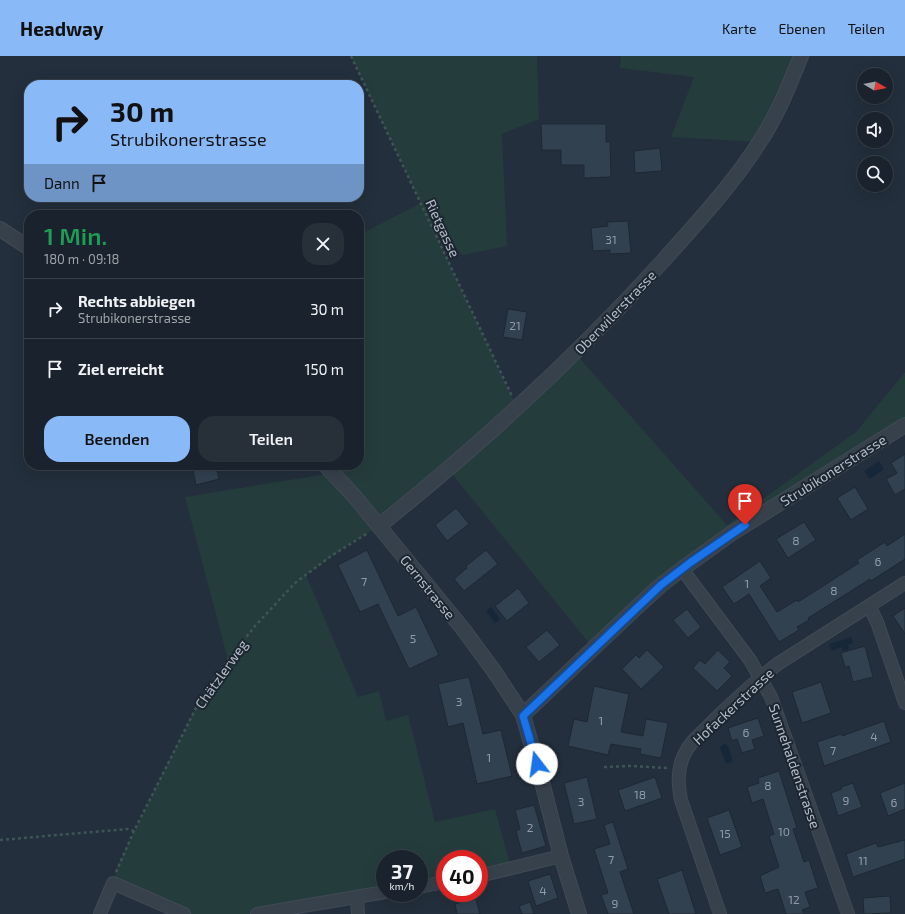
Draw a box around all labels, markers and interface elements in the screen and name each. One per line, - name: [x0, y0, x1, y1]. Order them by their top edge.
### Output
- text: Headway: [20, 17, 104, 40]
- text: Karte: [722, 20, 757, 37]
- text: Ebenen: [779, 20, 826, 37]
- text: Teilen: [848, 20, 885, 37]
- north arrow: [857, 68, 893, 104]
- map controls: [857, 68, 893, 192]
- text: 30 m: [110, 94, 174, 128]
- icon: right: [44, 96, 96, 148]
- button: sound: [857, 112, 893, 148]
- text: Strubikonerstrasse: [110, 128, 267, 150]
- button: search: [857, 156, 893, 192]
- icon: arrive: [88, 172, 110, 194]
- text: Dann: [44, 174, 80, 192]
- street label: Rietgasse: [422, 196, 464, 260]
- text: 1 Min.: [44, 221, 107, 250]
- button: close: [302, 223, 344, 265]
- house number: 31: [605, 232, 617, 246]
- text: 180 m · 09:18: [44, 251, 119, 267]
- street label: Oberwilerstrasse: [571, 266, 659, 358]
- text: Rechts abbiegen: [78, 292, 195, 310]
- icon: right: [44, 298, 66, 320]
- text: 30 m: [310, 300, 344, 318]
- text: Strubikonerstrasse: [78, 310, 191, 326]
- house number: 21: [509, 318, 521, 332]
- icon: arrive: [44, 358, 66, 380]
- text: Ziel erreicht: [78, 360, 164, 378]
- text: 150 m: [304, 360, 344, 378]
- button: Beenden: [44, 416, 190, 462]
- button: Teilen: [198, 416, 344, 462]
- street label: Strubikonerstrasse: [777, 431, 889, 509]
- pin: [728, 484, 762, 525]
- icon: arrive: [734, 490, 756, 512]
- house number: 8: [792, 533, 800, 547]
- street label: Gernstrasse: [397, 552, 459, 622]
- house number: 6: [875, 554, 882, 568]
- house number: 7: [361, 574, 367, 588]
- house number: 1: [745, 576, 749, 590]
- house number: 8: [830, 583, 838, 597]
- house number: 5: [410, 631, 416, 645]
- street label: Chätzlerweg: [191, 636, 251, 712]
- street label: Hofackerstrasse: [689, 664, 777, 748]
- house number: 3: [456, 694, 462, 708]
- street label: Sunnehaldenstrasse: [766, 701, 824, 831]
- house number: 1: [599, 713, 603, 727]
- house number: 6: [743, 725, 750, 739]
- house number: 4: [870, 729, 878, 743]
- position arrow: [516, 743, 558, 785]
- house number: 7: [830, 743, 836, 757]
- house number: 1: [487, 750, 491, 764]
- house number: 8: [764, 778, 772, 792]
- house number: 18: [634, 787, 646, 801]
- house number: 9: [843, 793, 850, 807]
- house number: 3: [578, 794, 584, 808]
- house number: 6: [891, 795, 898, 809]
- house number: 2: [527, 820, 534, 834]
- house number: 10: [778, 824, 790, 838]
- house number: 15: [719, 826, 731, 840]
- speed limit sign: 40: [436, 850, 488, 902]
- house number: 7: [608, 852, 614, 866]
- house number: 11: [858, 853, 868, 867]
- text: 37: [391, 859, 413, 883]
- text: km/h: [390, 880, 414, 892]
- house number: 4: [539, 883, 547, 897]
- house number: 12: [788, 892, 800, 906]
- house number: 9: [612, 896, 619, 910]

